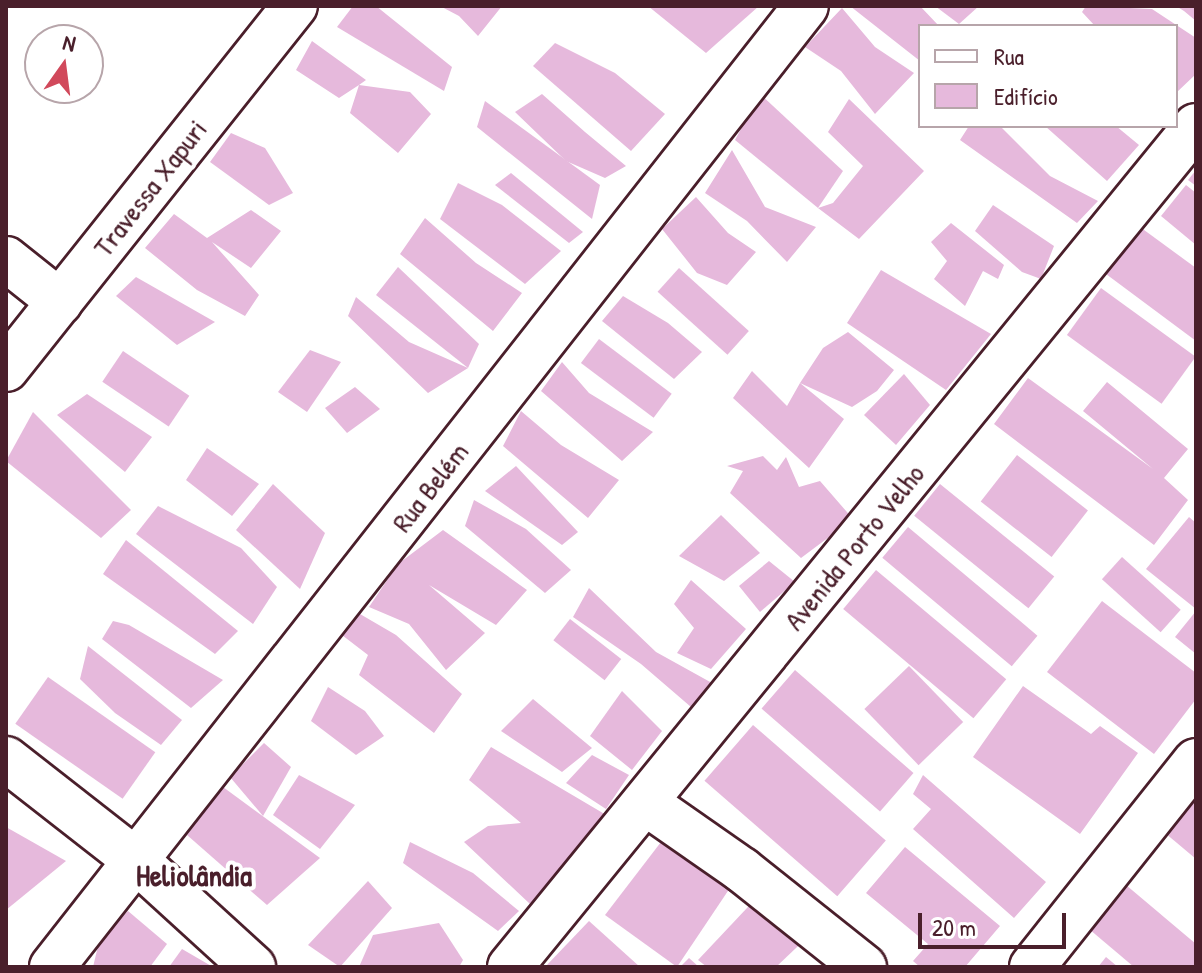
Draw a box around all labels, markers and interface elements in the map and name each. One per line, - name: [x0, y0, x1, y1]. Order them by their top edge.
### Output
- north arrow: [24, 24, 104, 104]
- legend: [918, 24, 1178, 128]
- text: N: [60, 27, 79, 59]
- text: Rua: [994, 40, 1024, 72]
- text: Edifício: [994, 80, 1058, 112]
- street label: Travessa Xapuri: [86, 113, 214, 263]
- street label: Rua Belém: [385, 436, 475, 538]
- street label: Avenida Porto Velho: [777, 457, 931, 637]
- district label: Heliolândia: [136, 857, 252, 893]
- scale bar: [922, 897, 1070, 947]
- text: 20 m: [932, 911, 976, 943]

